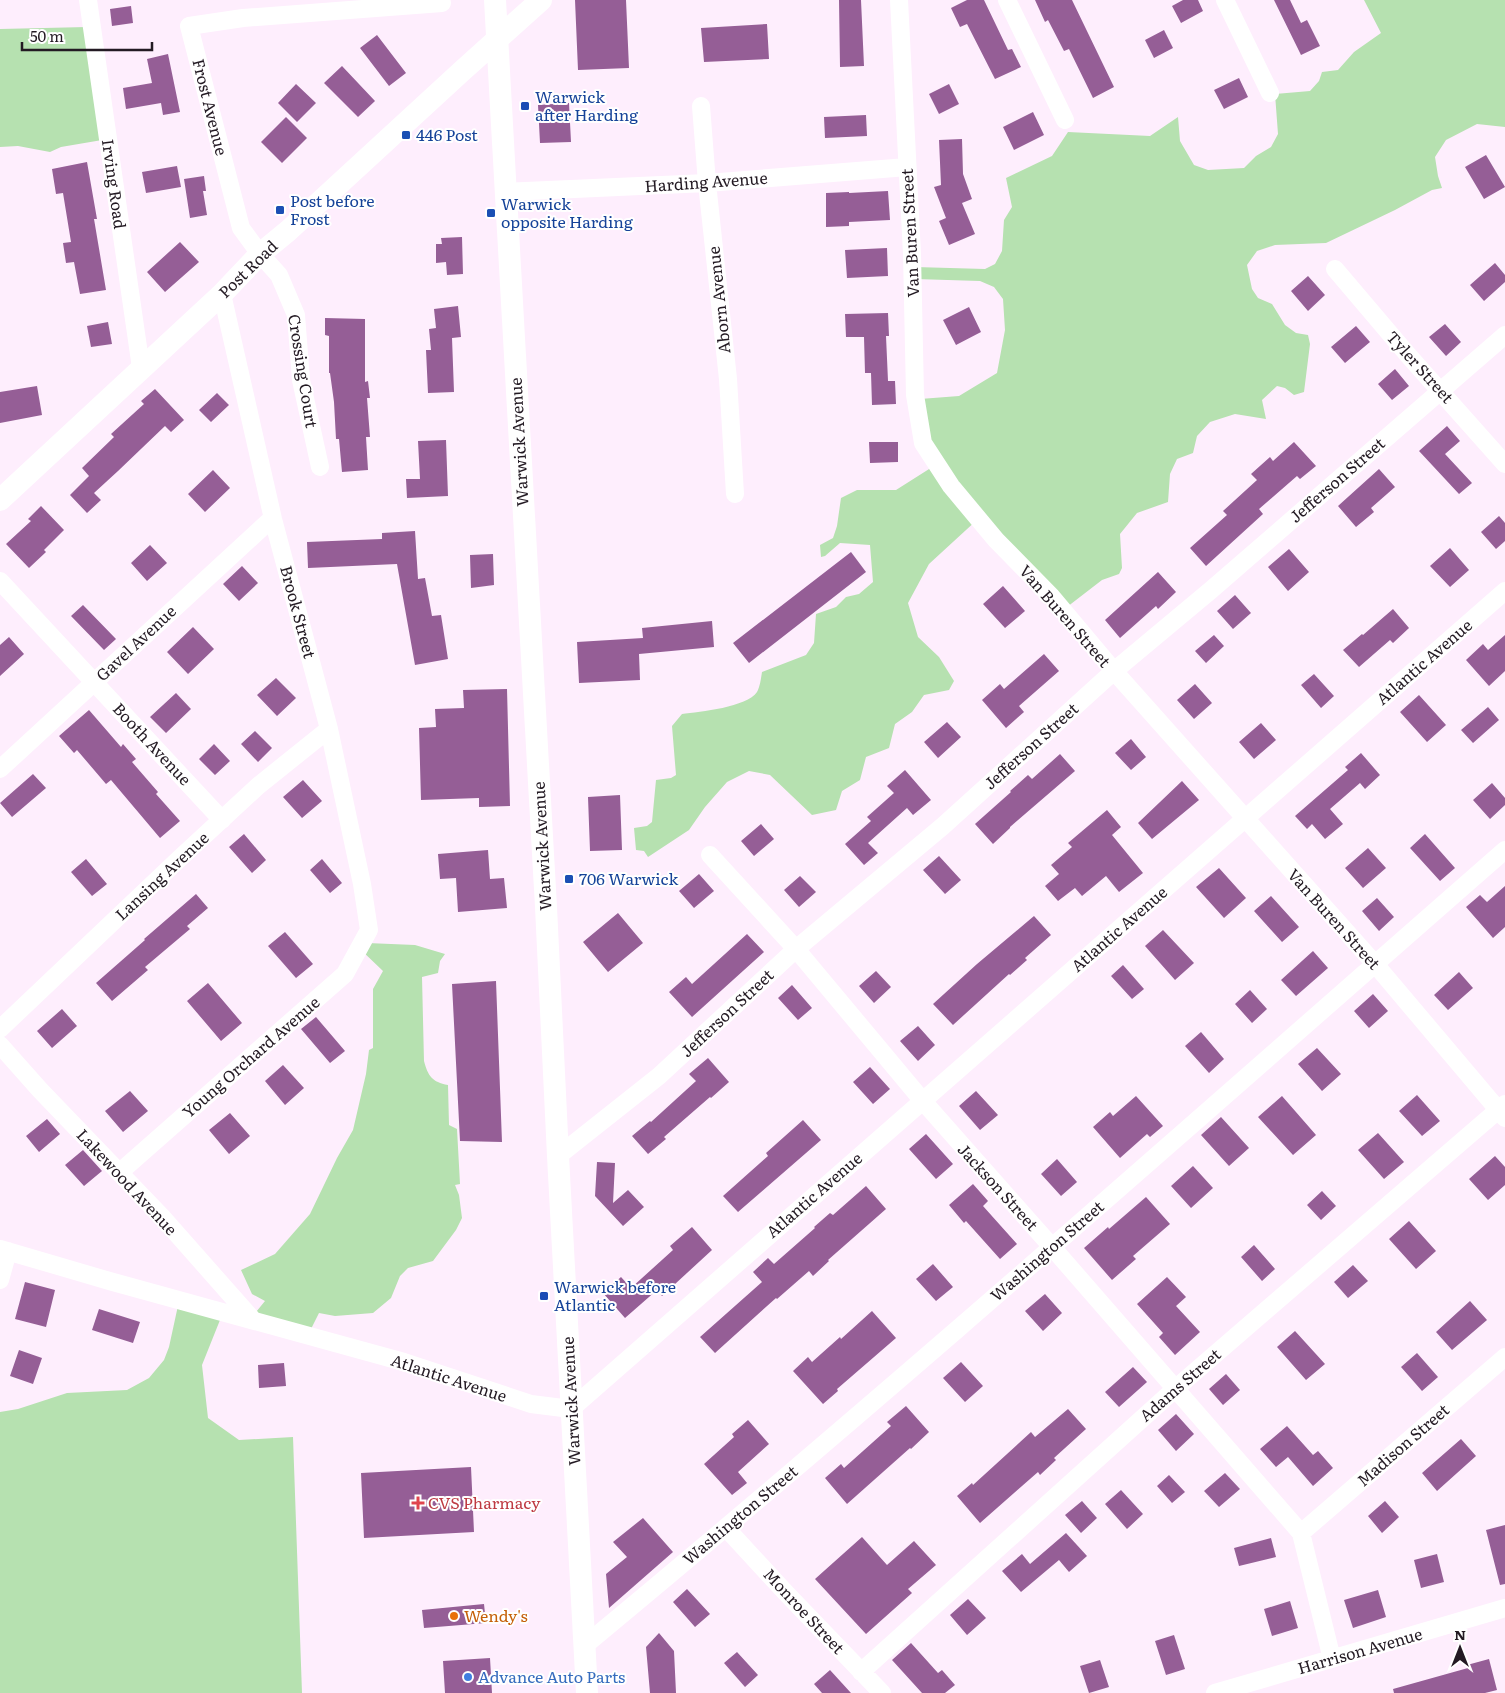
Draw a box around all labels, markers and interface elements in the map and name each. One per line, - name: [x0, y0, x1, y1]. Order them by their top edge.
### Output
- scale bar: [22, 20, 152, 52]
- text: 50 m: [30, 24, 64, 47]
- street label: Frost Avenue: [187, 56, 235, 158]
- place label: Warwick after Harding: [535, 84, 638, 126]
- marker: Warwick after Harding: [519, 100, 531, 112]
- place label: 446 Post: [416, 122, 478, 146]
- marker: 446 Post: [400, 129, 412, 141]
- street label: Irving Road: [97, 137, 133, 231]
- street label: Harding Avenue: [644, 165, 768, 197]
- street label: Van Buren Street: [894, 168, 924, 298]
- place label: Post before Frost: [290, 188, 374, 230]
- place label: Warwick opposite Harding: [501, 191, 633, 233]
- marker: Post before Frost: [274, 204, 286, 216]
- marker: Warwick opposite Harding: [485, 207, 497, 219]
- street label: Post Road: [212, 234, 283, 303]
- street label: Aborn Avenue: [700, 245, 736, 355]
- street label: Crossing Court: [283, 312, 325, 430]
- street label: Tyler Street: [1382, 325, 1460, 408]
- street label: Warwick Avenue: [503, 377, 533, 507]
- street label: Jefferson Street: [1283, 431, 1390, 528]
- street label: Van Buren Street: [1014, 559, 1117, 672]
- street label: Brook Street: [275, 563, 323, 661]
- street label: Gavel Avenue: [90, 599, 181, 686]
- street label: Atlantic Avenue: [1370, 613, 1477, 710]
- street label: Jefferson Street: [978, 696, 1083, 794]
- street label: Booth Avenue: [108, 697, 197, 790]
- street label: Warwick Avenue: [526, 781, 556, 911]
- street label: Lansing Avenue: [109, 825, 214, 925]
- street label: Van Buren Street: [1283, 862, 1387, 975]
- place label: 706 Warwick: [579, 866, 678, 890]
- marker: 706 Warwick: [563, 873, 575, 885]
- street label: Atlantic Avenue: [1065, 880, 1172, 977]
- street label: Jefferson Street: [674, 962, 779, 1062]
- street label: Young Orchard Avenue: [176, 990, 324, 1123]
- street label: Lakewood Avenue: [72, 1123, 184, 1240]
- street label: Jackson Street: [953, 1137, 1045, 1236]
- street label: Atlantic Avenue: [760, 1146, 867, 1243]
- street label: Washington Street: [984, 1194, 1109, 1306]
- place label: Warwick before Atlantic: [554, 1274, 676, 1316]
- marker: Warwick before Atlantic: [538, 1290, 550, 1302]
- street label: Warwick Avenue: [555, 1336, 585, 1466]
- street label: Adams Street: [1133, 1342, 1226, 1427]
- street label: Atlantic Avenue: [388, 1347, 510, 1407]
- street label: Madison Street: [1351, 1397, 1454, 1491]
- street label: Washington Street: [677, 1459, 802, 1570]
- place label: CVS Pharmacy: [428, 1490, 541, 1514]
- marker: CVS Pharmacy: [412, 1497, 424, 1509]
- street label: Monroe Street: [759, 1562, 851, 1659]
- place label: Wendy's: [464, 1603, 528, 1627]
- marker: Wendy's: [448, 1610, 460, 1622]
- street label: Harrison Avenue: [1295, 1621, 1425, 1679]
- north arrow: [1435, 1623, 1485, 1673]
- text: N: [1454, 1624, 1466, 1644]
- place label: Advance Auto Parts: [478, 1664, 625, 1688]
- marker: Advance Auto Parts: [462, 1671, 474, 1683]

